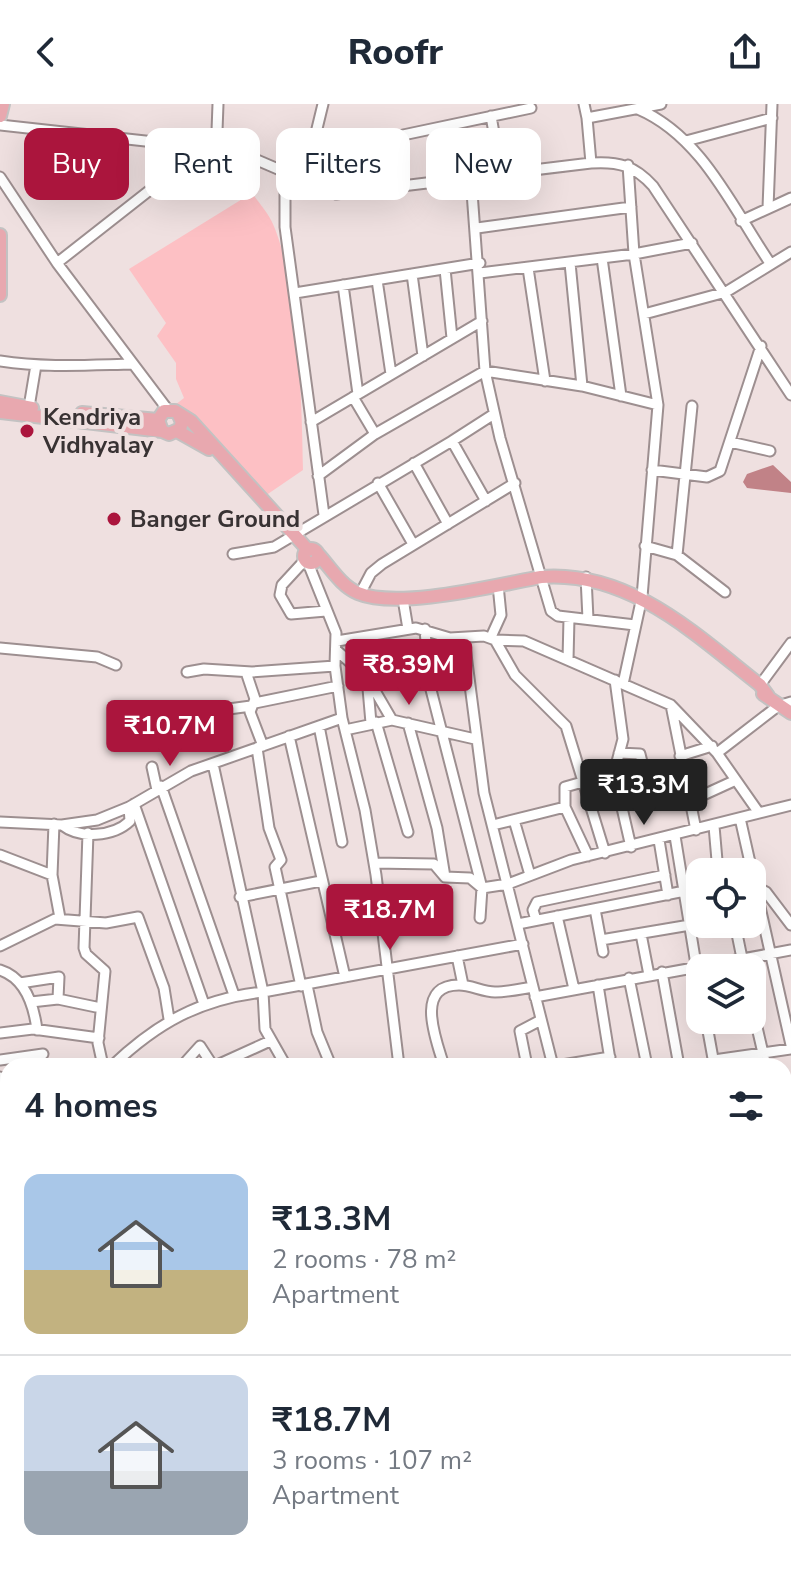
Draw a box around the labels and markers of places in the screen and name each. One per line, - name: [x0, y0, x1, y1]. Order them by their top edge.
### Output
- place label: Kendriya Vidhyalay: [42, 401, 154, 461]
- marker: Kendriya Vidhyalay: [18, 422, 36, 440]
- place label: Banger Ground: [130, 503, 300, 535]
- marker: Banger Ground: [105, 510, 123, 528]
- pin: ₹8.39M: [344, 639, 474, 707]
- pin: ₹10.7M: [105, 700, 235, 768]
- pin: ₹13.3M: [579, 759, 709, 827]
- pin: ₹18.7M: [325, 884, 455, 952]

